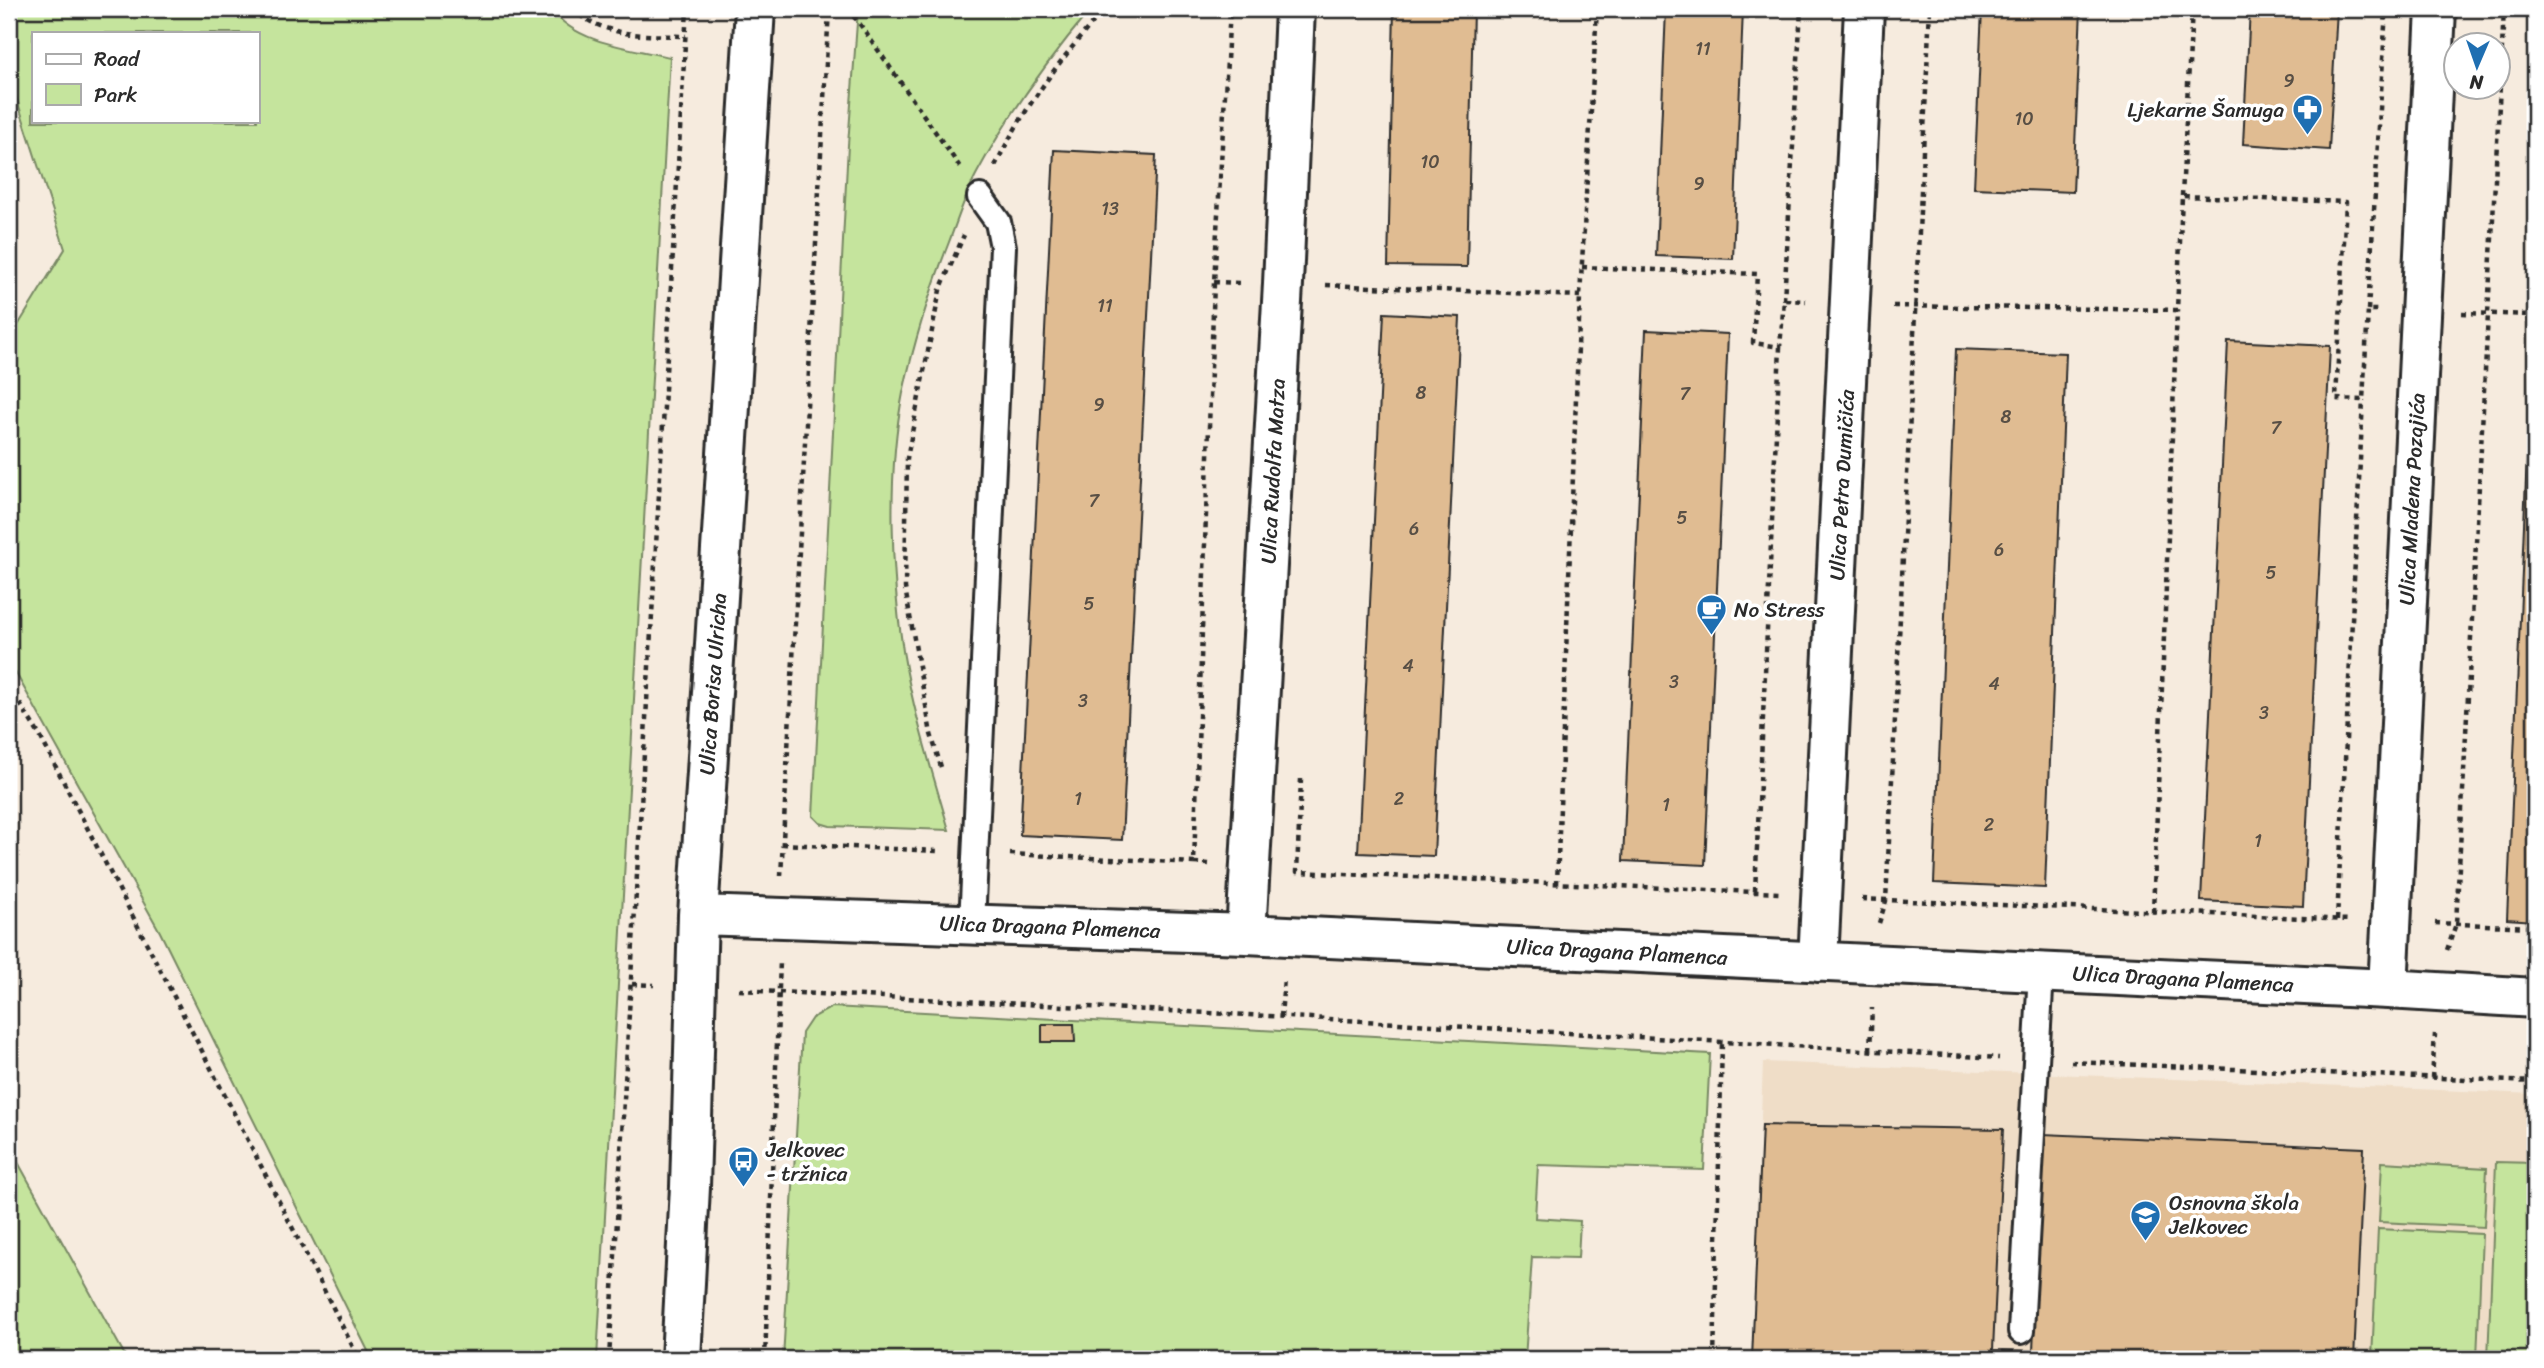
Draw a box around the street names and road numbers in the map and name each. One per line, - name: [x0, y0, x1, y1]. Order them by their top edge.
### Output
- street label: Ulica Rudolfa Matza: [1249, 377, 1297, 565]
- street label: Ulica Petra Dumičića: [1818, 388, 1866, 581]
- street label: Ulica Mladena Pozajića: [2387, 392, 2437, 606]
- street label: Ulica Borisa Ulricha: [688, 591, 738, 776]
- street label: Ulica Dragana Plamenca: [939, 904, 1161, 950]
- street label: Ulica Dragana Plamenca: [1506, 927, 1729, 977]
- street label: Ulica Dragana Plamenca: [2072, 954, 2295, 1004]

